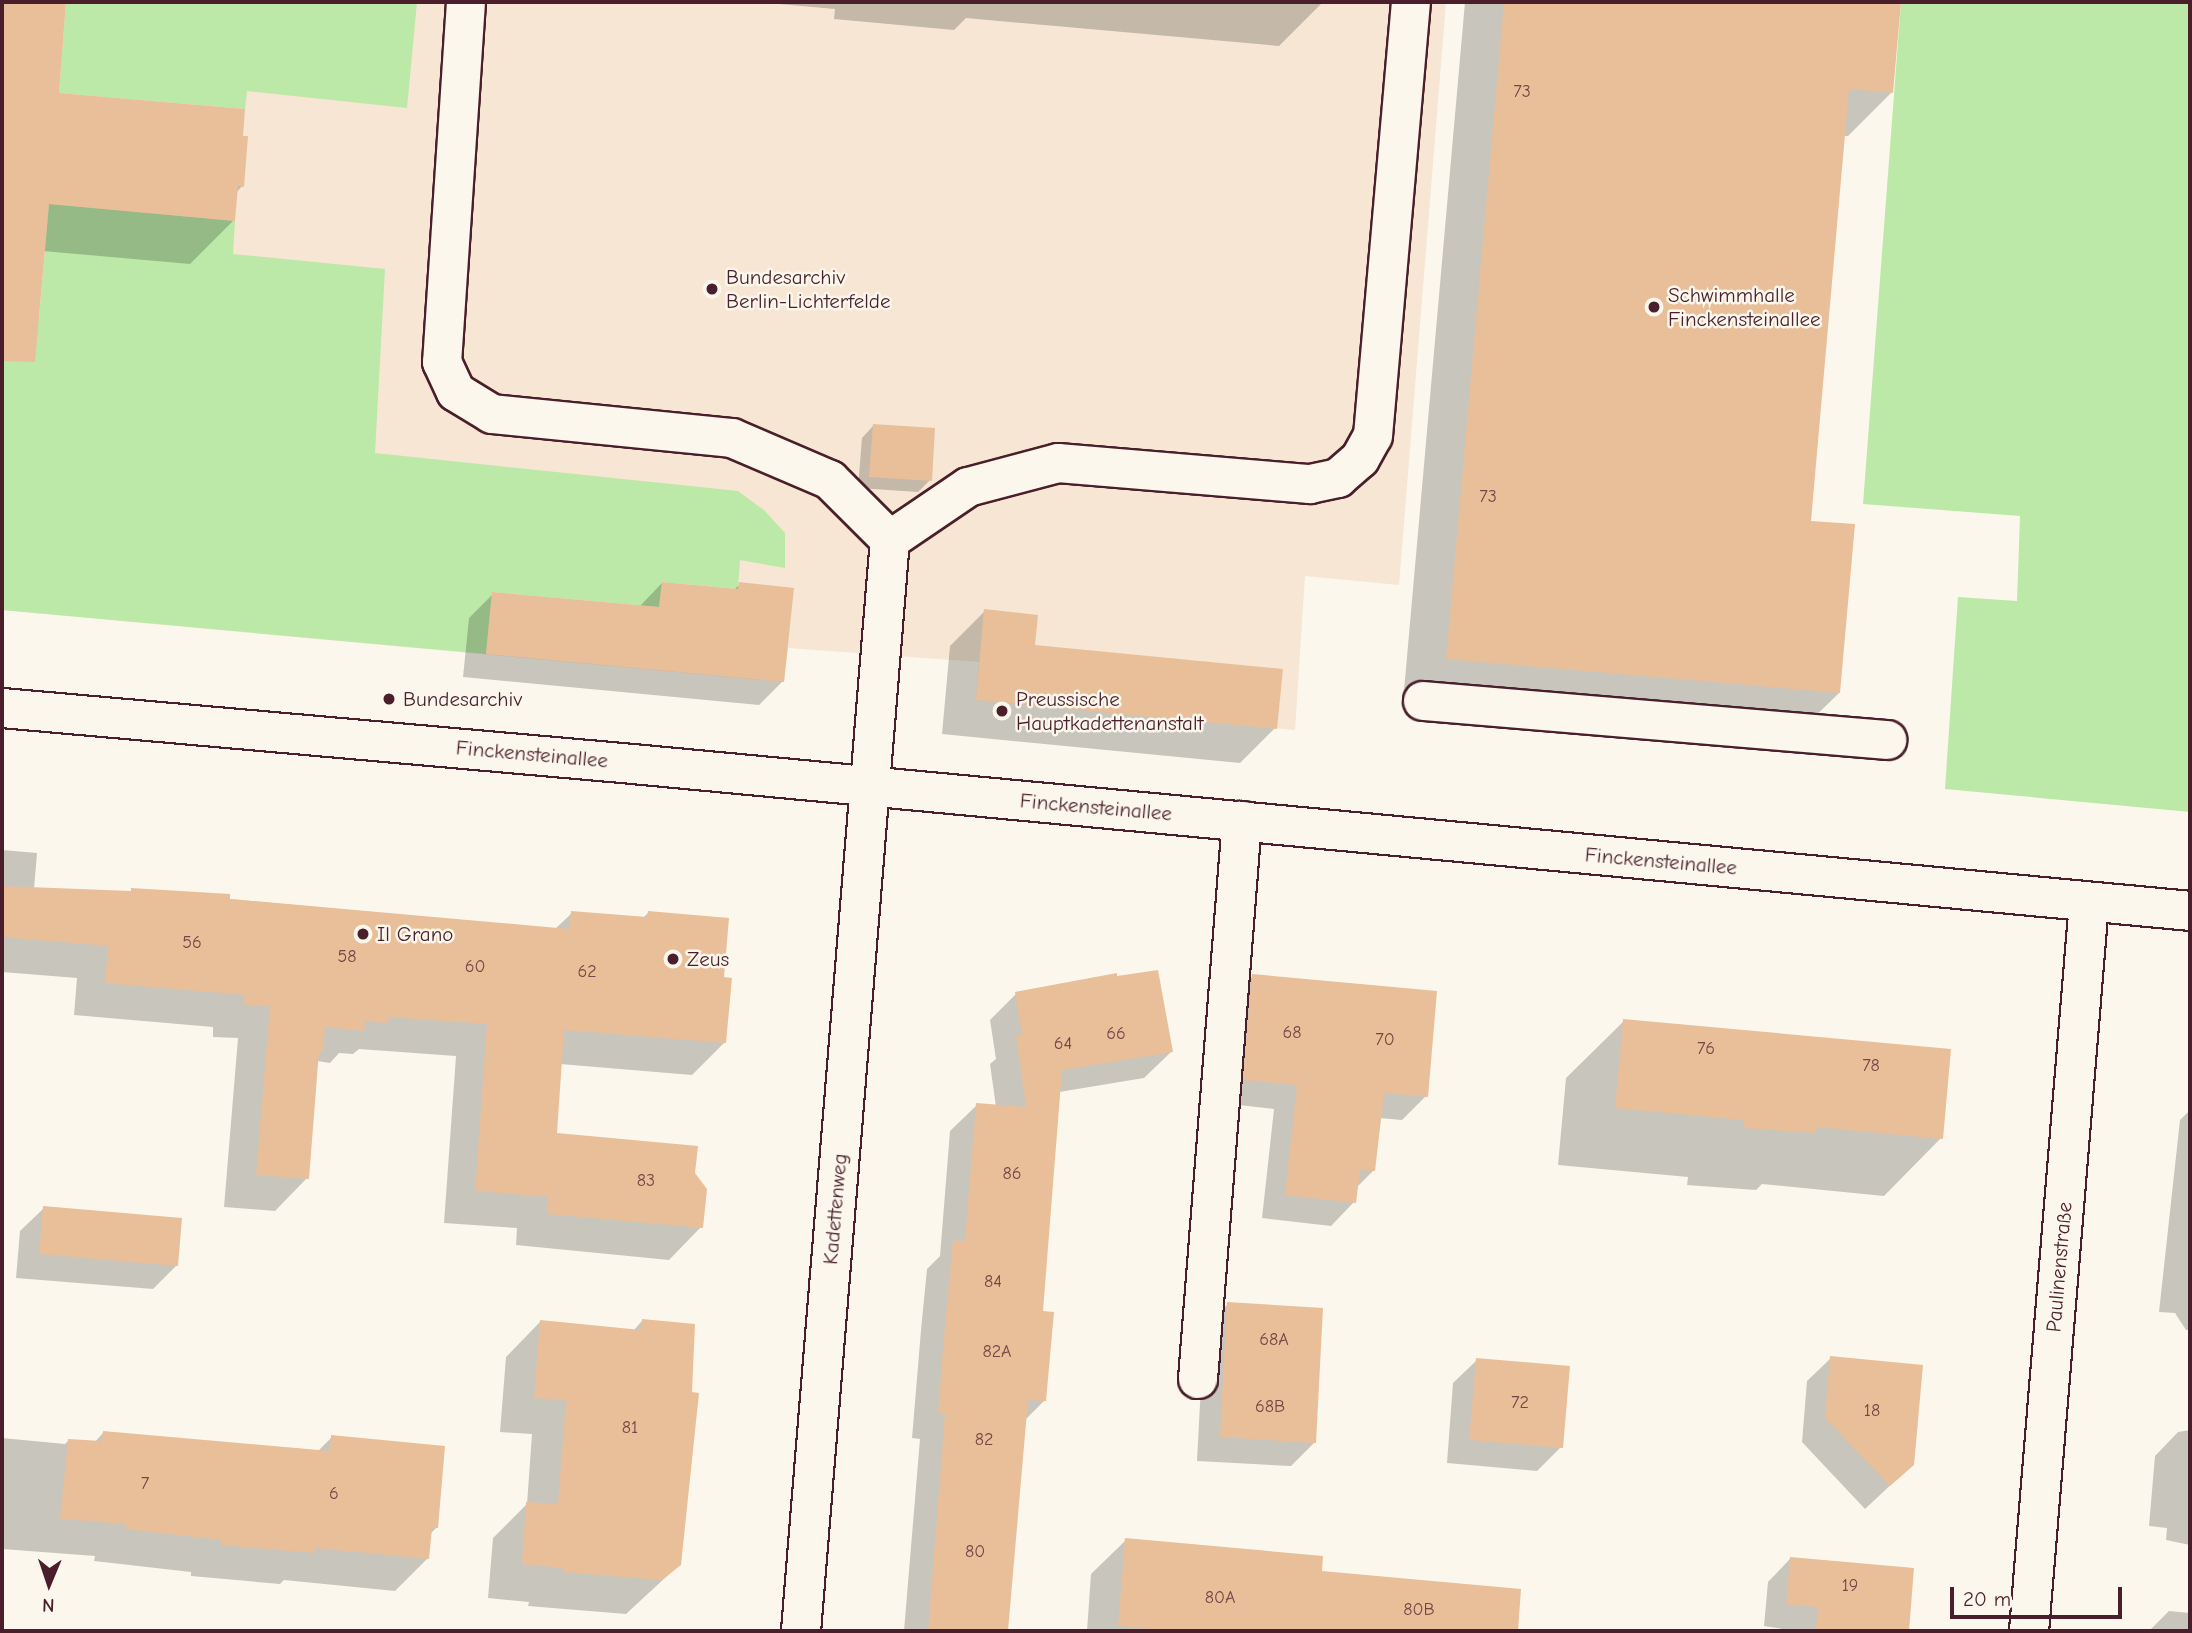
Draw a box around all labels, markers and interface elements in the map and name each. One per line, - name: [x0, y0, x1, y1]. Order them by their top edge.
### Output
- house number: 73: [1513, 81, 1531, 103]
- place label: Bundesarchiv Berlin-Lichterfelde: [726, 264, 890, 314]
- marker: Bundesarchiv Berlin-Lichterfelde: [704, 281, 720, 297]
- place label: Schwimmhalle Finckensteinallee: [1668, 282, 1821, 332]
- marker: Schwimmhalle Finckensteinallee: [1646, 299, 1662, 315]
- house number: 73: [1479, 486, 1497, 508]
- place label: Bundesarchiv: [403, 686, 522, 712]
- place label: Preussische Hauptkadettenanstalt: [1016, 686, 1203, 736]
- marker: Bundesarchiv: [381, 691, 397, 707]
- marker: Preussische Hauptkadettenanstalt: [994, 703, 1010, 719]
- street label: Finckensteinallee: [455, 735, 609, 773]
- street label: Finckensteinallee: [1019, 788, 1173, 826]
- street label: Finckensteinallee: [1584, 842, 1738, 880]
- place label: Il Grano: [377, 921, 453, 947]
- marker: Il Grano: [355, 926, 371, 942]
- house number: 56: [182, 932, 202, 954]
- house number: 58: [337, 946, 357, 968]
- place label: Zeus: [687, 946, 729, 972]
- marker: Zeus: [665, 951, 681, 967]
- house number: 60: [465, 956, 485, 978]
- house number: 62: [577, 961, 597, 983]
- house number: 68: [1282, 1022, 1302, 1044]
- house number: 66: [1106, 1023, 1126, 1045]
- house number: 70: [1375, 1029, 1395, 1051]
- house number: 64: [1054, 1033, 1072, 1055]
- house number: 76: [1697, 1038, 1715, 1060]
- house number: 78: [1862, 1055, 1880, 1077]
- street label: Kadettenweg: [818, 1152, 852, 1266]
- house number: 86: [1002, 1163, 1022, 1185]
- house number: 83: [637, 1170, 655, 1192]
- street label: Paulinenstraße: [2041, 1201, 2077, 1333]
- house number: 84: [984, 1271, 1002, 1293]
- house number: 68A: [1259, 1329, 1289, 1351]
- house number: 82A: [982, 1341, 1012, 1363]
- house number: 72: [1511, 1392, 1529, 1414]
- house number: 68B: [1255, 1396, 1285, 1418]
- house number: 18: [1864, 1400, 1880, 1422]
- house number: 81: [622, 1417, 638, 1439]
- house number: 82: [975, 1429, 993, 1451]
- house number: 7: [141, 1473, 149, 1495]
- house number: 6: [329, 1483, 339, 1505]
- house number: 80: [965, 1541, 985, 1563]
- north arrow: [14, 1549, 84, 1619]
- scale bar: [1954, 1574, 2126, 1618]
- house number: 19: [1842, 1575, 1858, 1597]
- house number: 80A: [1205, 1587, 1235, 1609]
- text: 20 m: [1963, 1587, 2011, 1611]
- text: N: [42, 1594, 55, 1616]
- house number: 80B: [1403, 1599, 1435, 1621]

